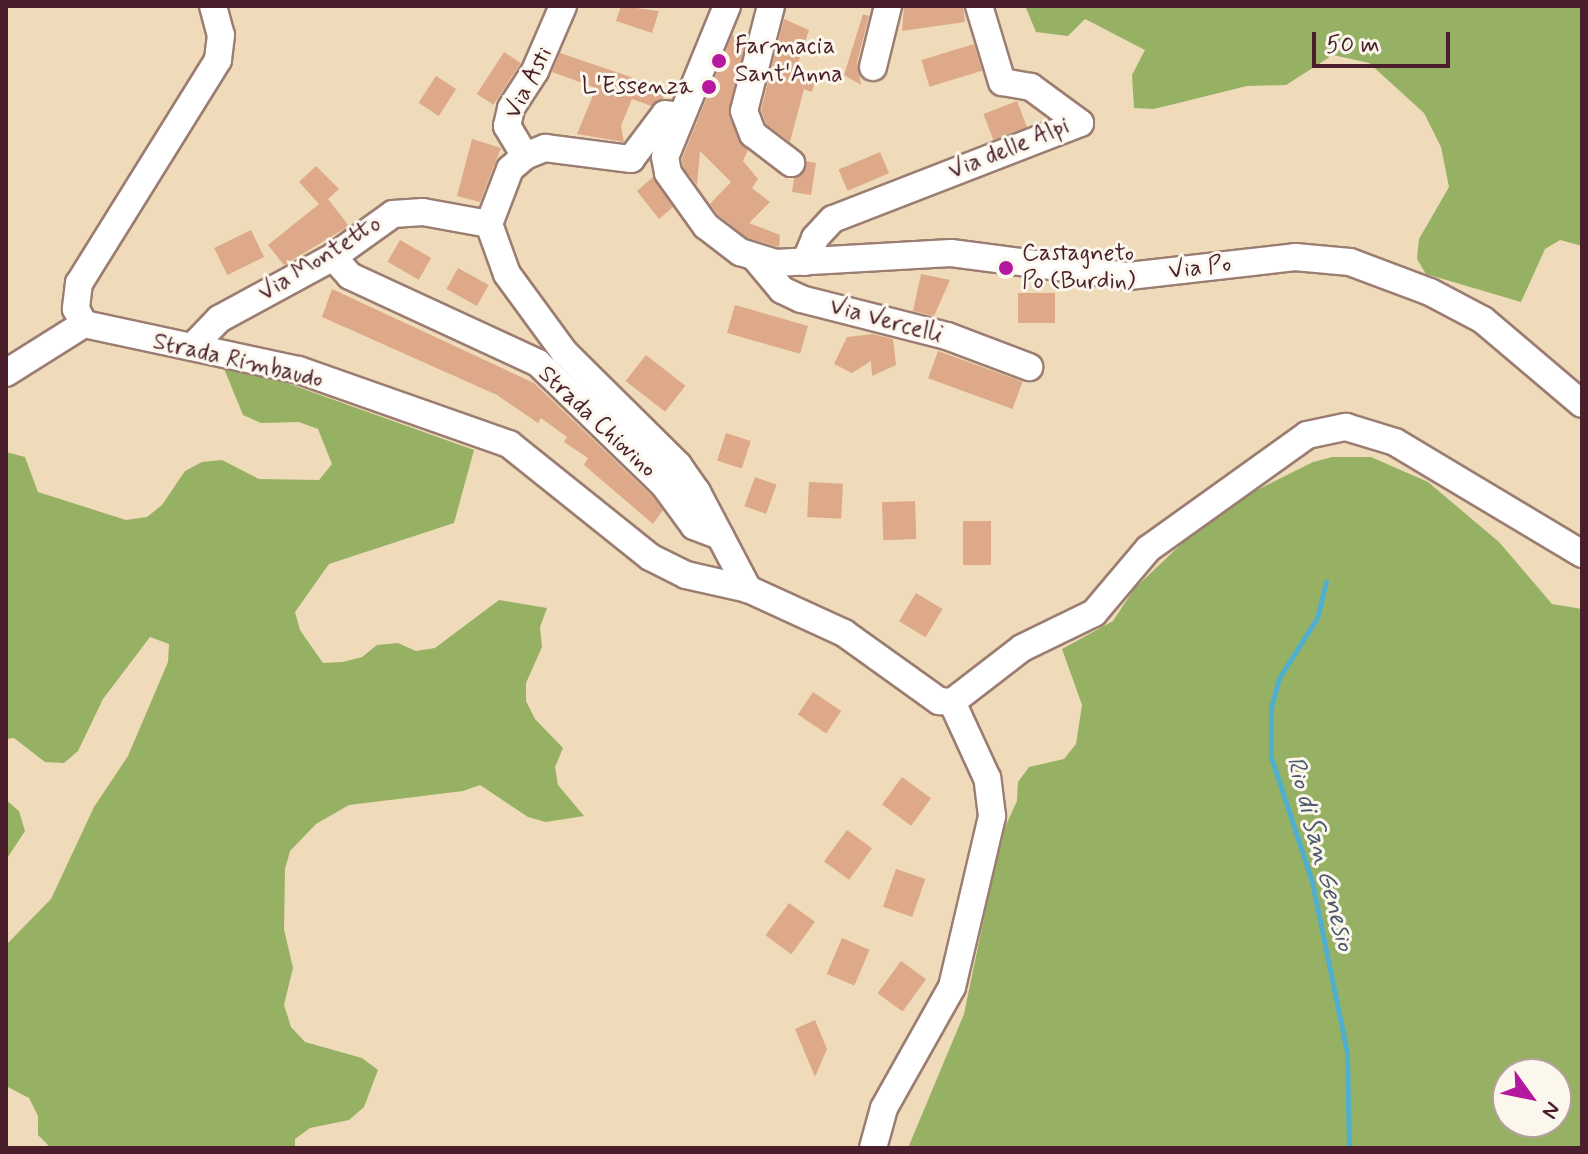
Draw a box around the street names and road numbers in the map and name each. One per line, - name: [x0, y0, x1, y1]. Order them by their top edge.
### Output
- street label: Via Asti: [499, 42, 559, 124]
- street label: Via delle Alpi: [944, 112, 1074, 186]
- street label: Via Montetto: [253, 210, 387, 308]
- street label: Via Po: [1168, 250, 1232, 286]
- street label: Via Vercelli: [827, 292, 945, 350]
- street label: Strada Rimbaudo: [149, 327, 327, 395]
- street label: Strada Chiovino: [530, 358, 664, 486]

